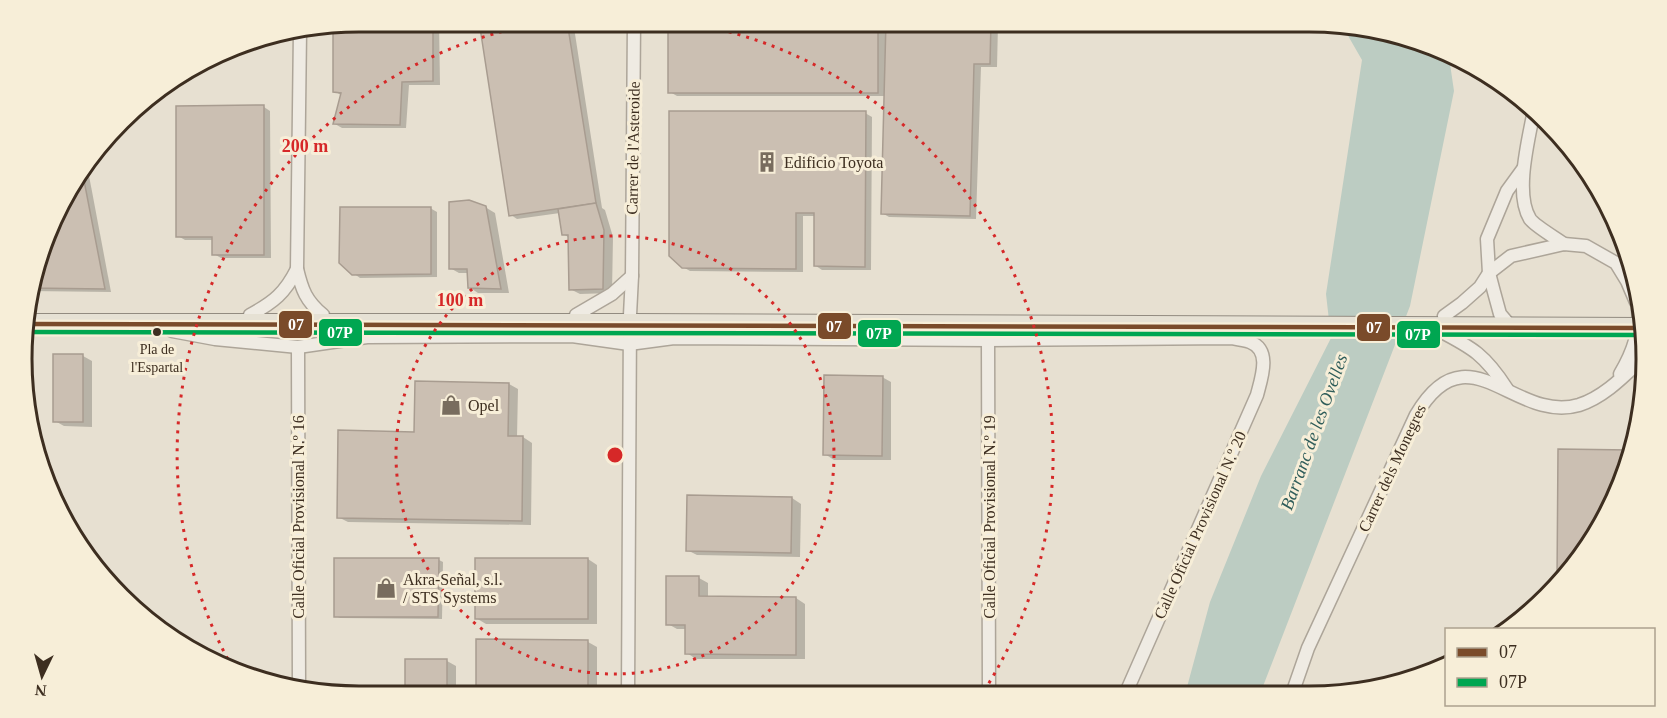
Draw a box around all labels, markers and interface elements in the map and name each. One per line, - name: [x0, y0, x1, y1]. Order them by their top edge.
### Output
- street label: Carrer de l'Asteroide: [623, 81, 643, 215]
- text: 200 m: [282, 136, 328, 156]
- building icon: Edificio Toyota: [755, 150, 779, 174]
- place label: Edificio Toyota: [784, 154, 883, 172]
- text: 100 m: [437, 290, 483, 310]
- line badge: 07: [278, 310, 313, 339]
- line badge: 07: [817, 312, 852, 340]
- line badge: 07: [1356, 313, 1391, 342]
- text: 07: [288, 316, 304, 333]
- line badge: 07P: [318, 318, 363, 347]
- text: 07: [826, 318, 842, 335]
- line badge: 07P: [857, 319, 902, 348]
- text: 07: [1366, 319, 1382, 336]
- line badge: 07P: [1396, 320, 1441, 349]
- text: 07P: [327, 324, 353, 341]
- text: 07P: [866, 325, 892, 342]
- marker: Pla de l'Espartal: [151, 326, 163, 338]
- text: 07P: [1405, 326, 1431, 343]
- place label: Pla de l'Espartal: [131, 342, 183, 375]
- water label: Barranc de les Ovelles: [1276, 351, 1352, 513]
- shop icon: Opel: [439, 393, 463, 417]
- place label: Opel: [468, 397, 500, 415]
- street label: Carrer dels Monegres: [1355, 402, 1430, 535]
- street label: Calle Oficial Provisional N.º 16: [290, 415, 307, 619]
- street label: Calle Oficial Provisional N.º 19: [981, 415, 998, 619]
- street label: Calle Oficial Provisional N.º 20: [1151, 429, 1249, 621]
- centre of rings: [605, 445, 625, 465]
- place label: Akra-Señal, s.l. / STS Systems: [403, 571, 503, 607]
- shop icon: Akra-Señal, s.l. / STS Systems: [374, 576, 398, 600]
- legend: [1445, 628, 1655, 706]
- text: 07: [1499, 642, 1517, 662]
- north arrow: [12, 646, 72, 706]
- text: 07P: [1499, 672, 1527, 692]
- text: N: [34, 681, 47, 699]

